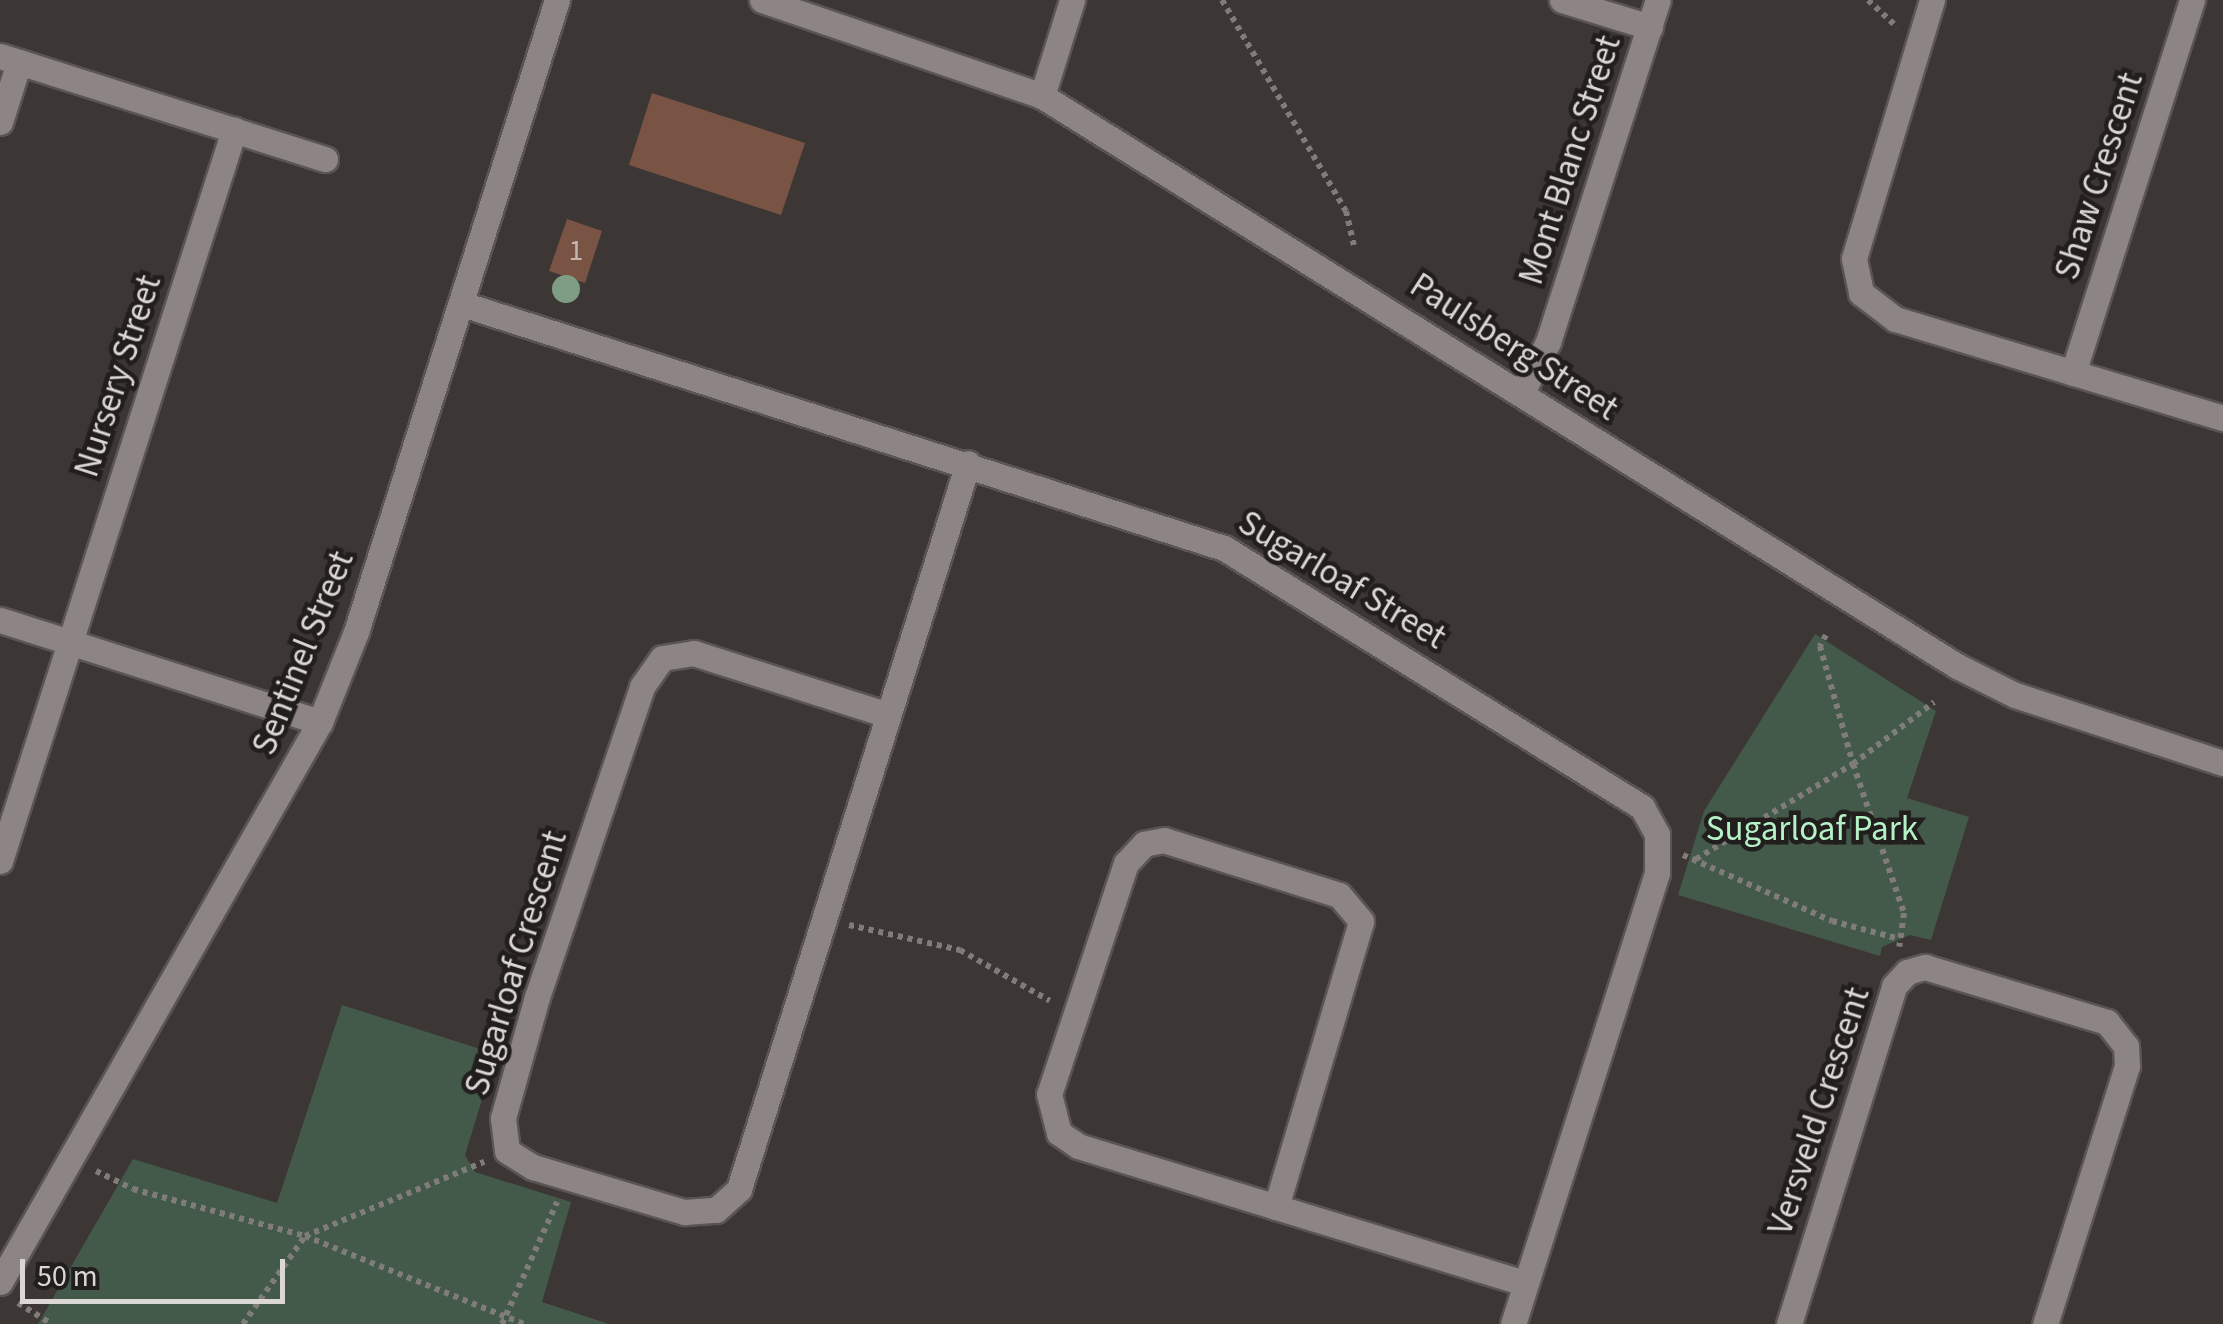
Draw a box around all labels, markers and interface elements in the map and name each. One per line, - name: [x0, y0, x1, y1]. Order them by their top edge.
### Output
- street label: Mont Blanc Street: [1510, 30, 1630, 290]
- street label: Shaw Crescent: [2046, 67, 2152, 285]
- house number: 1: [569, 233, 583, 269]
- street label: Paulsberg Street: [1402, 264, 1626, 430]
- street label: Nursery Street: [66, 270, 170, 482]
- street label: Sugarloaf Street: [1231, 502, 1453, 658]
- street label: Sentinel Street: [243, 545, 363, 761]
- park label: Sugarloaf Park: [1706, 808, 1918, 850]
- street label: Sugarloaf Crescent: [456, 826, 576, 1100]
- street label: Versveld Crescent: [1759, 982, 1879, 1240]
- scale bar: [25, 1239, 290, 1301]
- text: 50 m: [37, 1255, 98, 1298]

